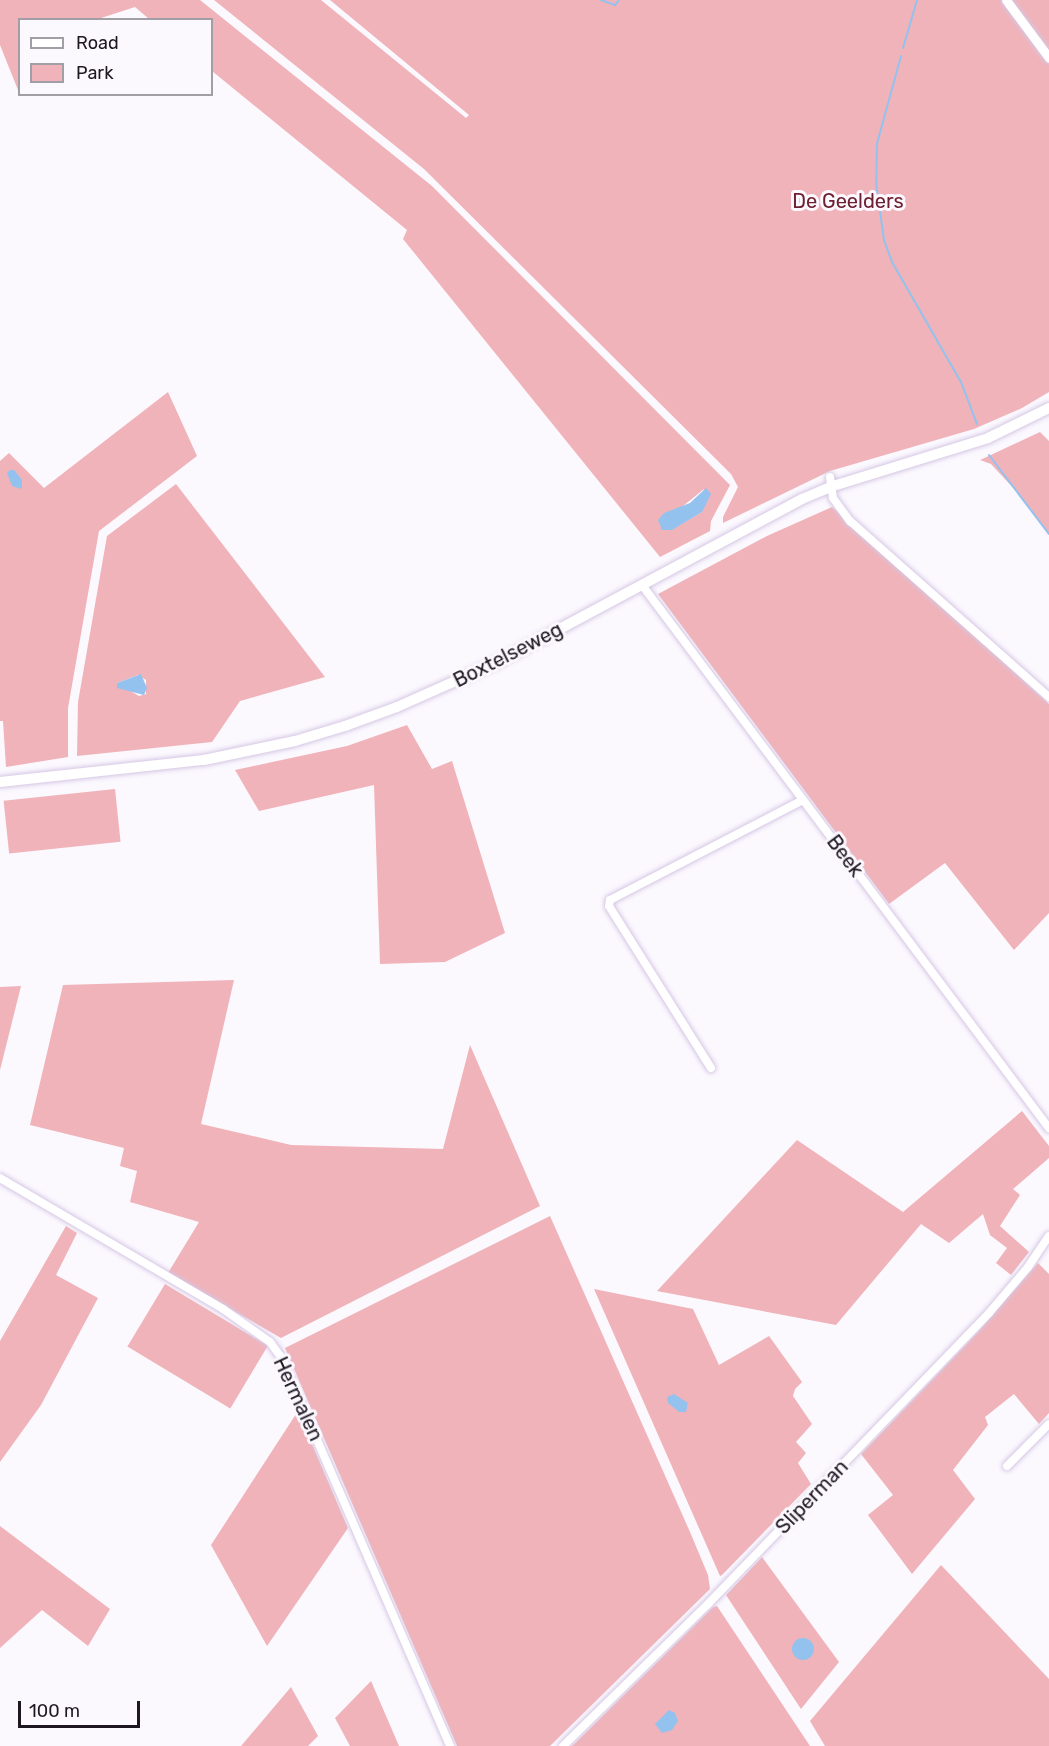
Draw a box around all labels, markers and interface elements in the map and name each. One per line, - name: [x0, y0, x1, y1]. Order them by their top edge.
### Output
- legend: [18, 18, 213, 96]
- text: Road: [76, 32, 119, 54]
- text: Park: [76, 62, 113, 84]
- park label: De Geelders: [792, 189, 904, 213]
- street label: Boxtelseweg: [449, 617, 567, 693]
- street label: Beek: [822, 830, 868, 882]
- street label: Hermalen: [268, 1353, 328, 1445]
- street label: Sliperman: [771, 1455, 853, 1539]
- scale bar: [21, 1689, 142, 1727]
- text: 100 m: [29, 1700, 80, 1722]

